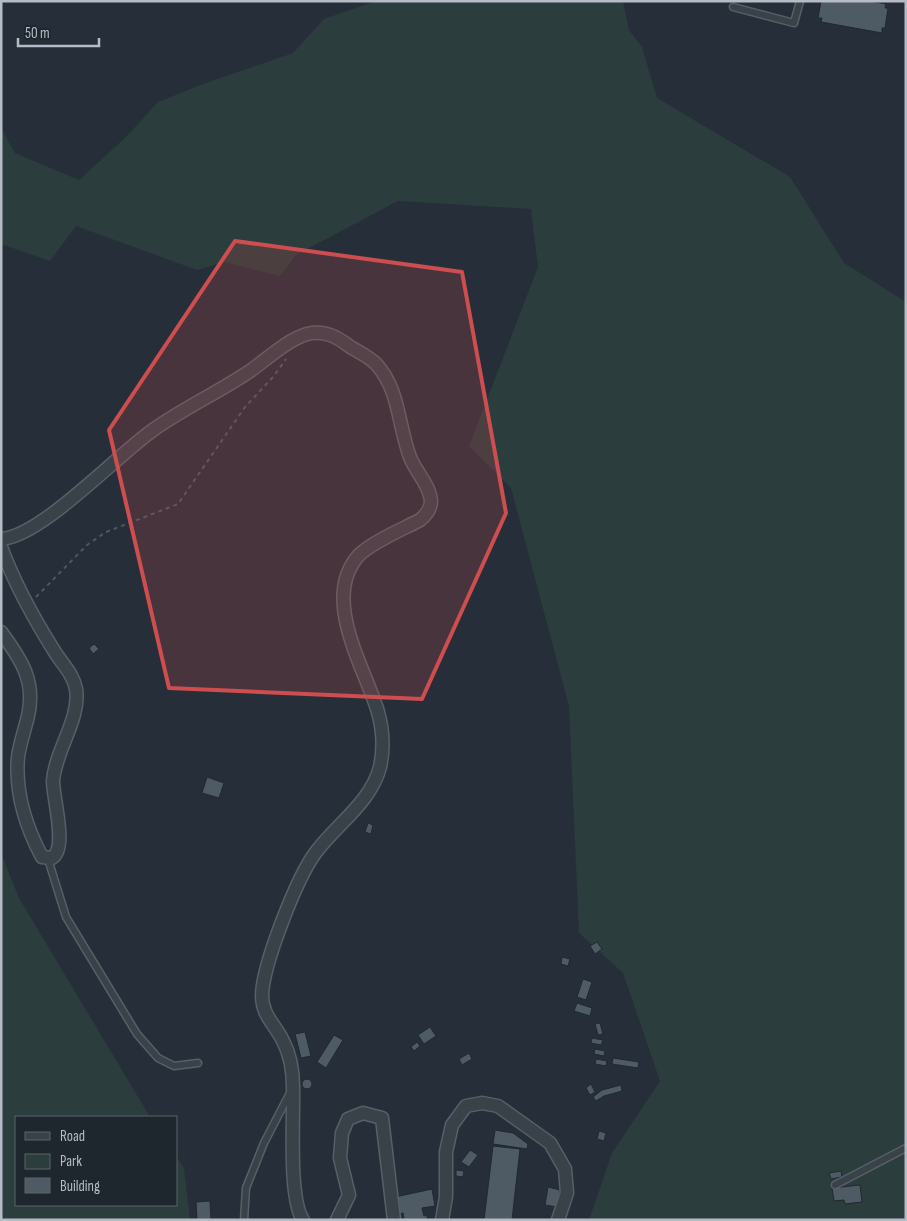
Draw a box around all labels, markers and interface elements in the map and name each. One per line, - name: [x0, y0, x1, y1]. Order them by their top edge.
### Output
- scale bar: [18, 15, 99, 47]
- text: 50 m: [25, 24, 50, 43]
- legend: [15, 1116, 178, 1206]
- text: Road: [60, 1127, 85, 1146]
- text: Park: [60, 1152, 82, 1171]
- text: Building: [60, 1177, 100, 1196]

